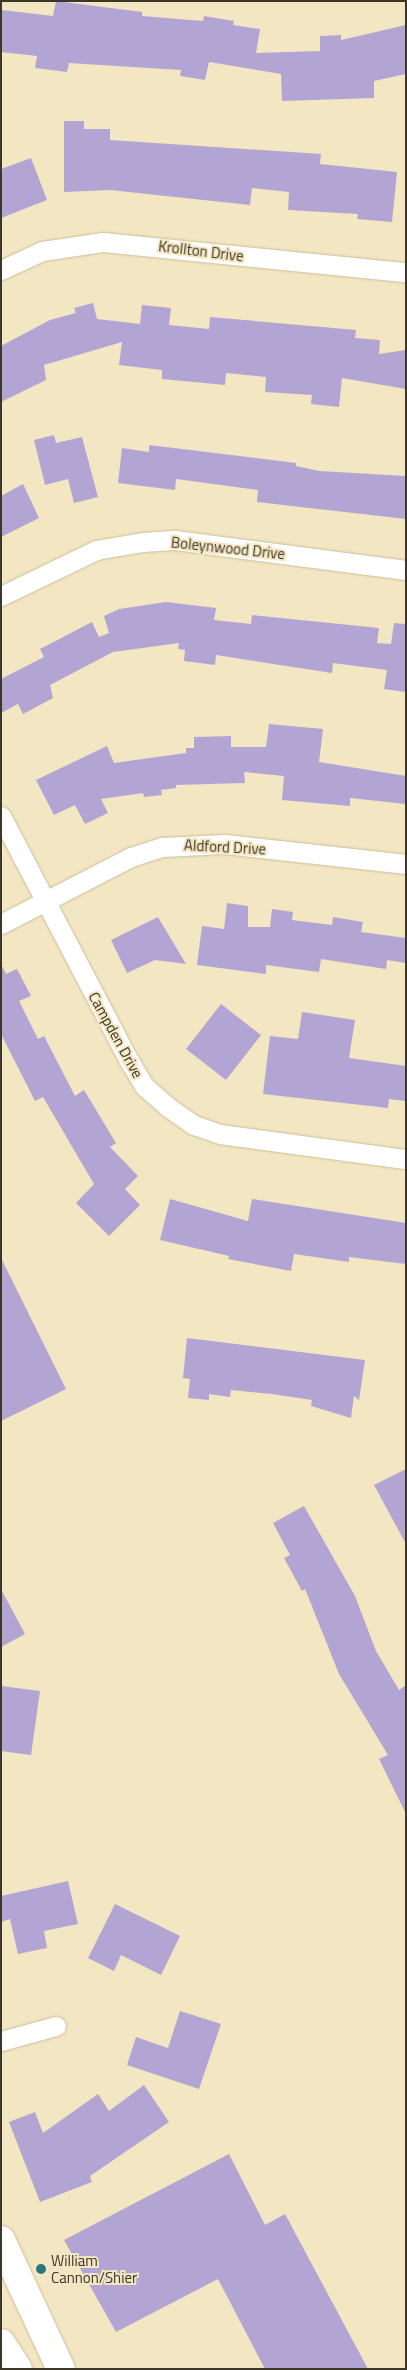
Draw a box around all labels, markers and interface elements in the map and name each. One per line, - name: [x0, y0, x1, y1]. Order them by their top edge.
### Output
- street label: Krollton Drive: [157, 237, 245, 265]
- street label: Boleynwood Drive: [170, 533, 286, 563]
- street label: Aldford Drive: [184, 836, 266, 858]
- street label: Campden Drive: [85, 989, 147, 1081]
- place label: William Cannon/Shier: [51, 2251, 137, 2286]
- marker: William Cannon/Shier: [35, 2263, 47, 2275]

